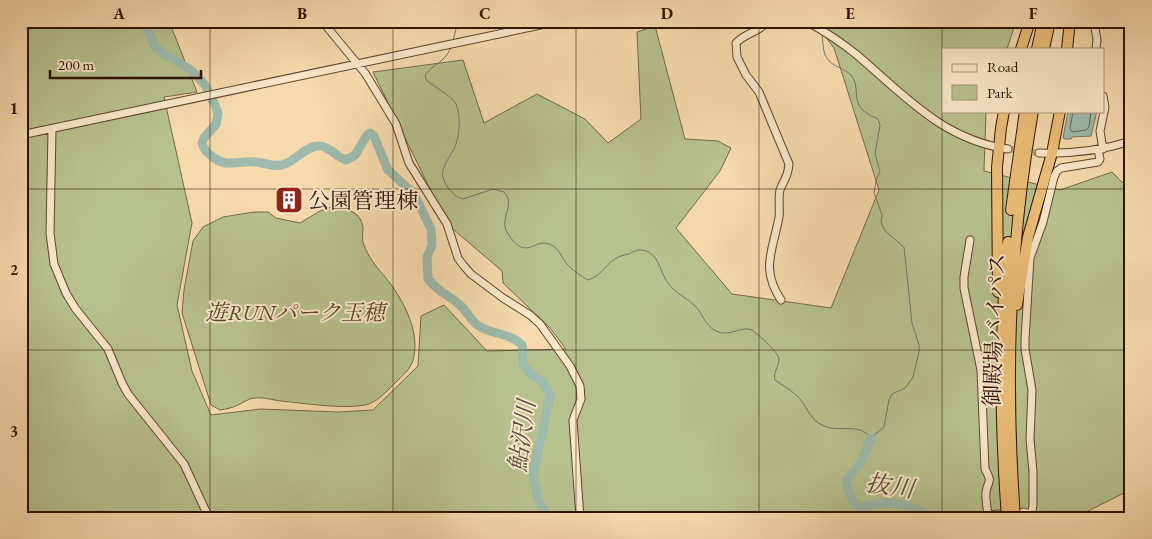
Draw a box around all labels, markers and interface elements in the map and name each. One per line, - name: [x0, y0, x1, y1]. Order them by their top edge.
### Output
- text: A: [112, 3, 125, 24]
- text: B: [297, 3, 307, 24]
- text: C: [479, 3, 491, 24]
- text: D: [661, 3, 673, 24]
- text: E: [845, 3, 855, 24]
- text: F: [1029, 3, 1038, 24]
- scale bar: [50, 48, 201, 80]
- legend: [942, 48, 1104, 112]
- text: 200 m: [58, 55, 95, 74]
- text: Road: [987, 57, 1019, 76]
- text: Park: [987, 83, 1014, 102]
- text: 1: [10, 98, 18, 119]
- building icon: 公園管理棟: [274, 185, 304, 215]
- place label: 公園管理棟: [308, 186, 418, 215]
- street label: 御殿場バイパス: [977, 253, 1012, 407]
- text: 2: [10, 259, 19, 280]
- park label: 遊RUNパーク玉穂: [205, 298, 389, 327]
- water label: 鮎沢川: [501, 395, 542, 474]
- text: 3: [10, 421, 18, 442]
- water label: 抜川: [864, 467, 919, 505]

